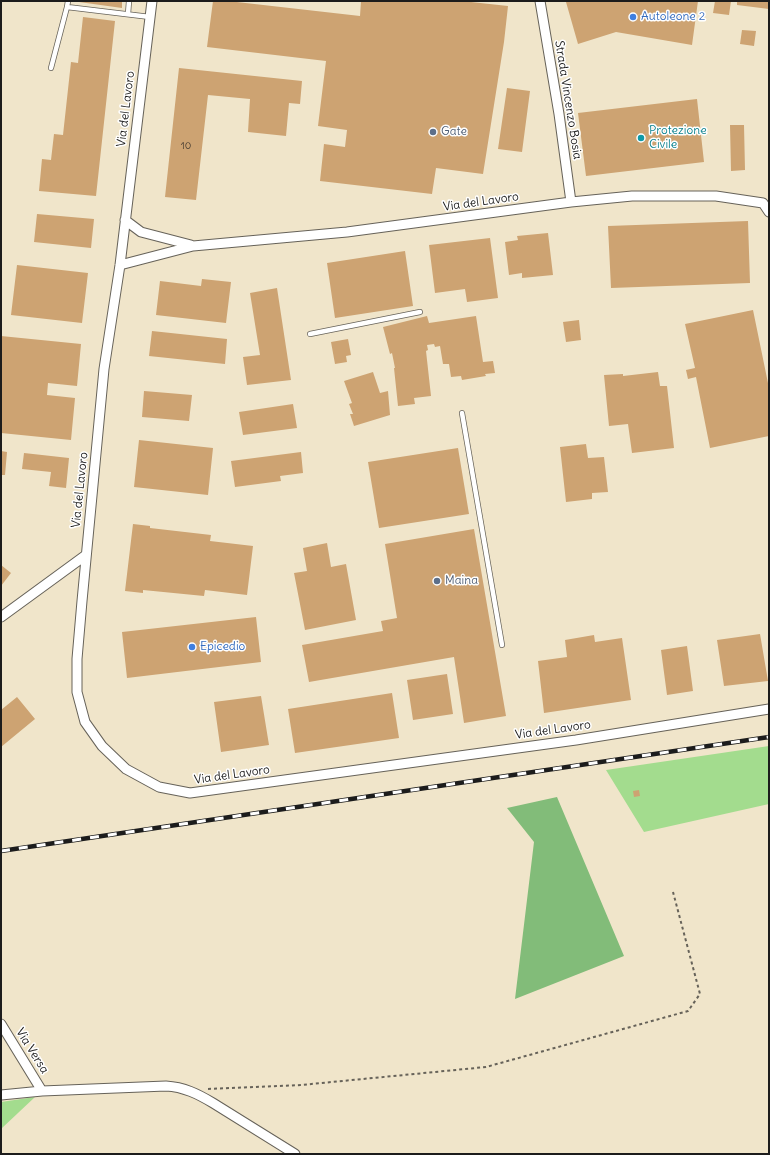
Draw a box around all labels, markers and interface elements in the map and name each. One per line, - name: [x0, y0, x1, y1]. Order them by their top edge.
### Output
- place label: Autoleone 2: [641, 10, 705, 24]
- marker: Autoleone 2: [628, 12, 638, 22]
- street label: Strada Vincenzo Bosia: [551, 40, 585, 160]
- street label: Via del Lavoro: [114, 70, 138, 148]
- place label: Protezione Civile: [649, 124, 707, 152]
- place label: Gate: [441, 125, 467, 139]
- marker: Gate: [428, 127, 438, 137]
- marker: Protezione Civile: [636, 133, 646, 143]
- house number: 10: [181, 140, 191, 152]
- street label: Via del Lavoro: [442, 190, 520, 214]
- street label: Via del Lavoro: [69, 451, 91, 529]
- place label: Maina: [445, 574, 478, 588]
- marker: Maina: [432, 576, 442, 586]
- place label: Epicedio: [200, 640, 245, 654]
- marker: Epicedio: [187, 642, 197, 652]
- street label: Via del Lavoro: [514, 718, 592, 742]
- street label: Via del Lavoro: [193, 763, 271, 787]
- street label: Via Versa: [12, 1026, 52, 1076]

